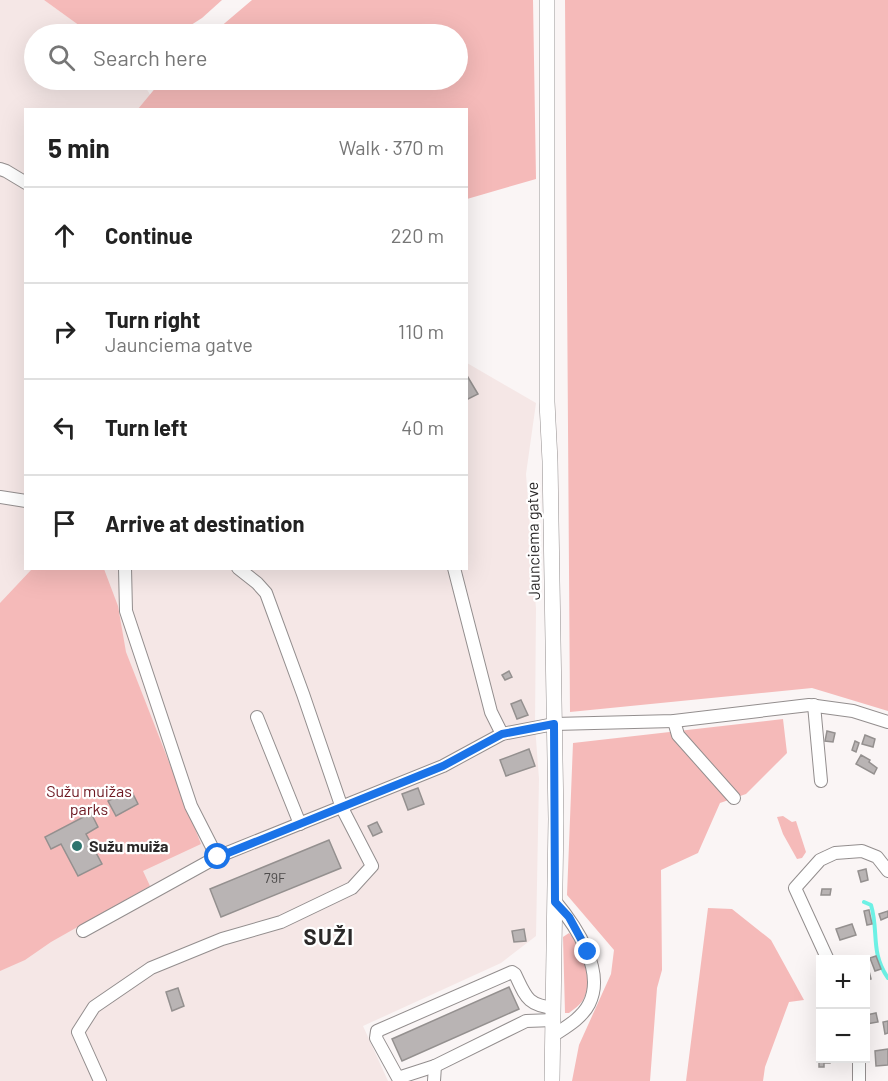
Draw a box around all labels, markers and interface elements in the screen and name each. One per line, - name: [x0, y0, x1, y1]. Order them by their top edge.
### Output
- search box: [24, 24, 468, 90]
- icon: search: [45, 41, 78, 74]
- text: Search here: [93, 44, 207, 70]
- text: 5 min: [48, 132, 110, 163]
- text: Walk · 370 m: [339, 135, 444, 159]
- icon: ahead: [48, 219, 81, 252]
- text: Continue: [105, 222, 193, 248]
- text: 220 m: [391, 223, 444, 247]
- text: Turn right: [105, 306, 200, 332]
- icon: right: [48, 315, 81, 348]
- text: 110 m: [398, 319, 444, 343]
- text: Jaunciema gatve: [105, 332, 253, 356]
- icon: left: [48, 411, 81, 444]
- text: Turn left: [105, 414, 188, 440]
- text: 40 m: [401, 415, 444, 439]
- street label: Jaunciema gatve: [522, 482, 543, 600]
- icon: arrive: [48, 507, 81, 540]
- text: Arrive at destination: [105, 510, 304, 536]
- park label: Sužu muižas parks: [46, 781, 132, 818]
- place label: Sužu muiža: [89, 836, 169, 855]
- marker: Sužu muiža: [70, 839, 84, 853]
- route start: [204, 843, 230, 869]
- house number: 79F: [264, 869, 286, 886]
- district label: SUŽI: [304, 923, 354, 949]
- route end: [574, 938, 600, 964]
- map controls: [816, 955, 870, 1063]
- button: +: [816, 955, 870, 1009]
- button: −: [816, 1009, 870, 1063]

